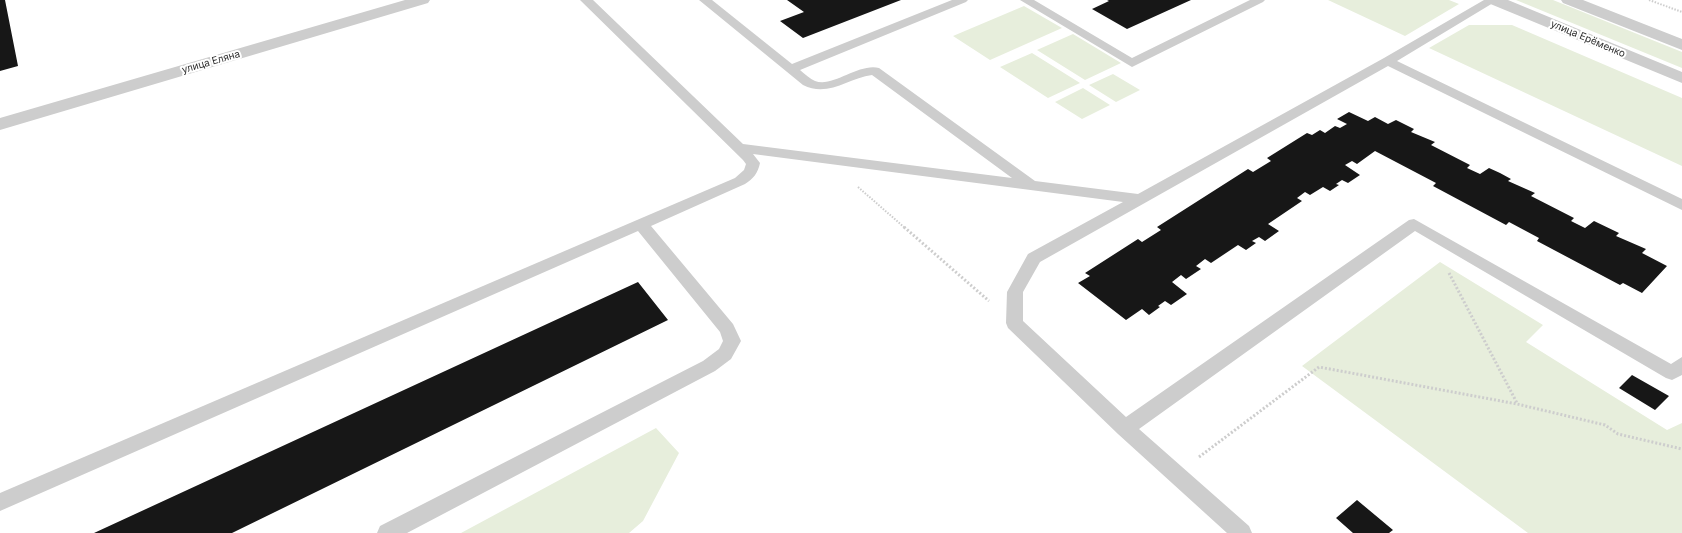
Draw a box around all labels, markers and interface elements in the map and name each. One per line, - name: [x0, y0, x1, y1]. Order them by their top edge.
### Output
- street label: улица Ерёменко: [1549, 18, 1627, 60]
- street label: улица Еляна: [180, 48, 242, 76]

